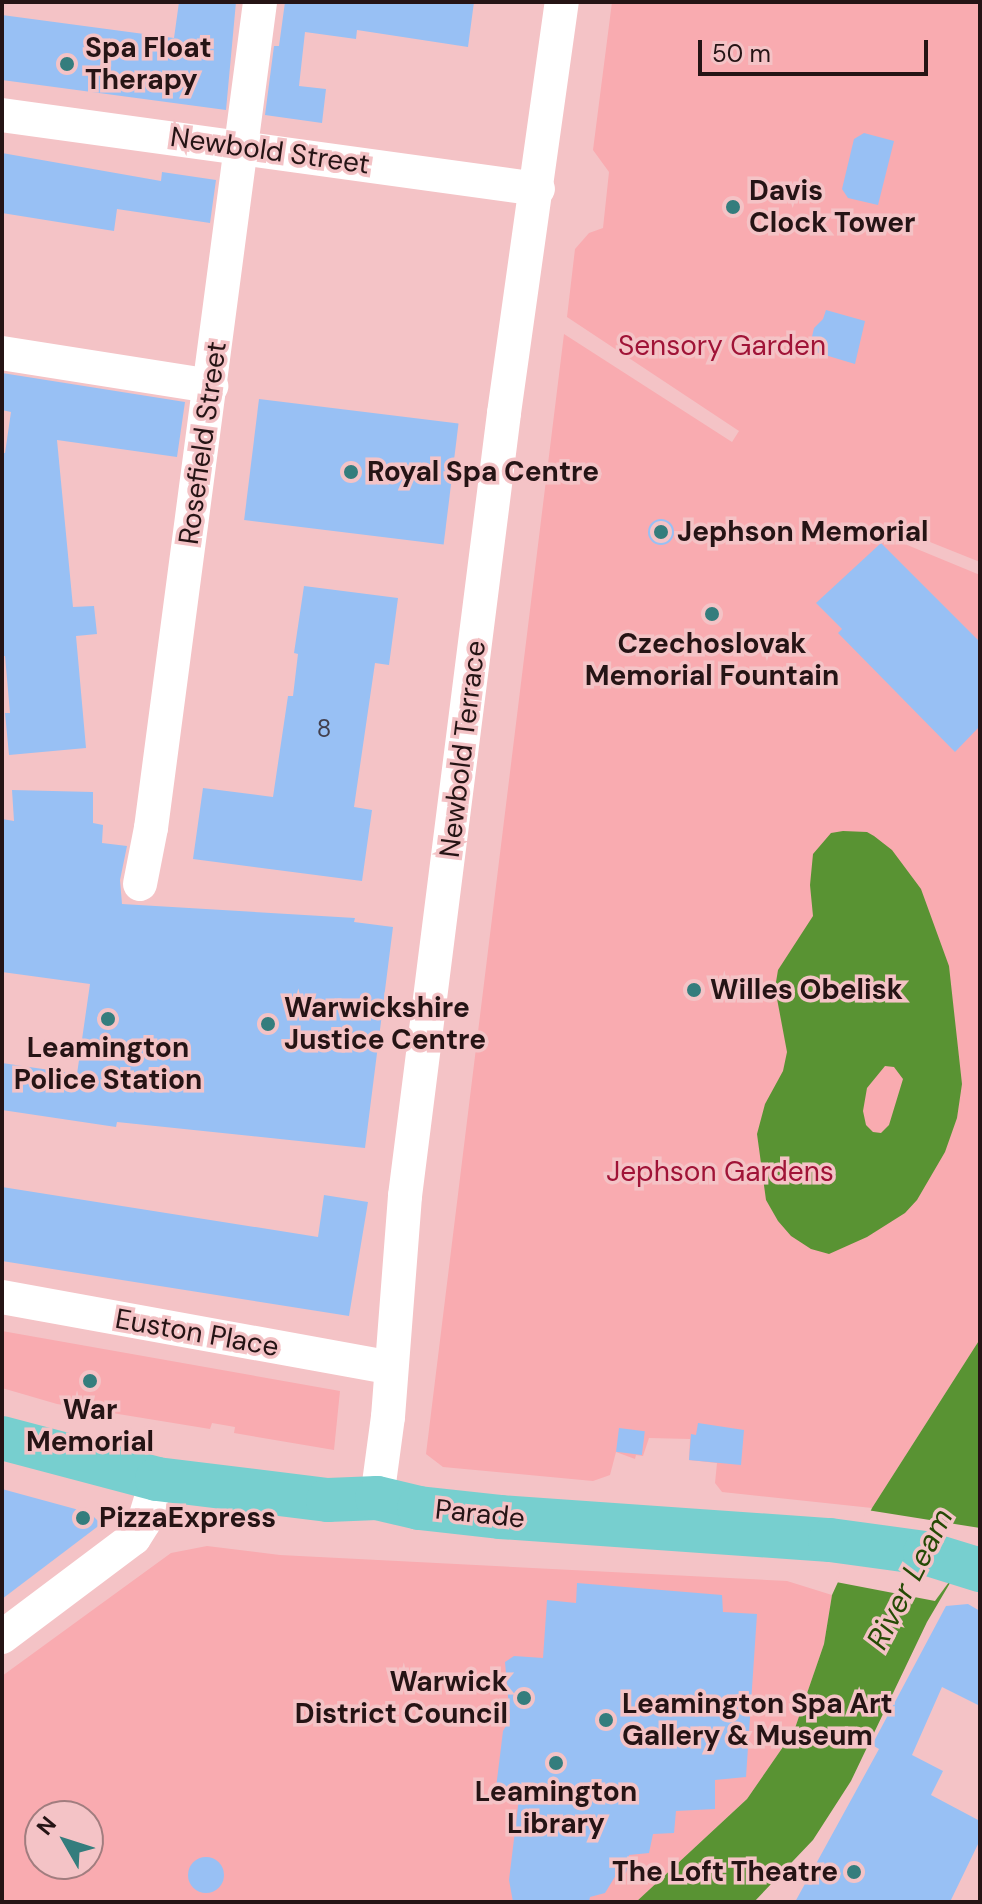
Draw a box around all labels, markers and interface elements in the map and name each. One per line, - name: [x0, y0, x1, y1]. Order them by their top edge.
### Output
- scale bar: [702, 24, 932, 74]
- place label: Spa Float Therapy: [85, 31, 212, 97]
- text: 50 m: [712, 38, 771, 69]
- marker: Spa Float Therapy: [56, 53, 78, 75]
- street label: Newbold Street: [168, 120, 372, 182]
- place label: Davis Clock Tower: [749, 174, 916, 240]
- marker: Davis Clock Tower: [724, 198, 742, 216]
- park label: Sensory Garden: [618, 329, 826, 363]
- street label: Rosefield Street: [172, 339, 234, 547]
- place label: Royal Spa Centre: [367, 455, 599, 489]
- marker: Royal Spa Centre: [342, 463, 360, 481]
- place label: Jephson Memorial: [677, 515, 929, 549]
- marker: Jephson Memorial: [652, 523, 670, 541]
- marker: Czechoslovak Memorial Fountain: [703, 605, 721, 623]
- place label: Czechoslovak Memorial Fountain: [585, 627, 839, 693]
- street label: Newbold Terrace: [433, 639, 493, 859]
- house number: 8: [317, 715, 331, 743]
- place label: Willes Obelisk: [710, 973, 903, 1007]
- marker: Willes Obelisk: [685, 981, 703, 999]
- place label: Warwickshire Justice Centre: [284, 991, 486, 1057]
- marker: Leamington Police Station: [99, 1010, 117, 1028]
- marker: Warwickshire Justice Centre: [259, 1015, 277, 1033]
- place label: Leamington Police Station: [14, 1031, 202, 1097]
- park label: Jephson Gardens: [606, 1155, 834, 1189]
- street label: Euston Place: [113, 1302, 281, 1364]
- marker: War Memorial: [81, 1372, 99, 1390]
- place label: War Memorial: [26, 1393, 154, 1459]
- street label: Parade: [434, 1493, 526, 1535]
- place label: PizzaExpress: [99, 1501, 276, 1535]
- water label: River Leam: [859, 1503, 961, 1655]
- marker: PizzaExpress: [74, 1509, 92, 1527]
- place label: Warwick District Council: [295, 1665, 508, 1731]
- place label: Leamington Spa Art Gallery & Museum: [622, 1687, 893, 1753]
- marker: Warwick District Council: [515, 1689, 533, 1707]
- marker: Leamington Spa Art Gallery & Museum: [597, 1711, 615, 1729]
- marker: Leamington Library: [547, 1754, 565, 1772]
- place label: Leamington Library: [475, 1775, 637, 1841]
- north arrow: [24, 1800, 104, 1880]
- text: N: [30, 1810, 63, 1841]
- place label: The Loft Theatre: [612, 1855, 838, 1889]
- marker: The Loft Theatre: [845, 1863, 863, 1881]

